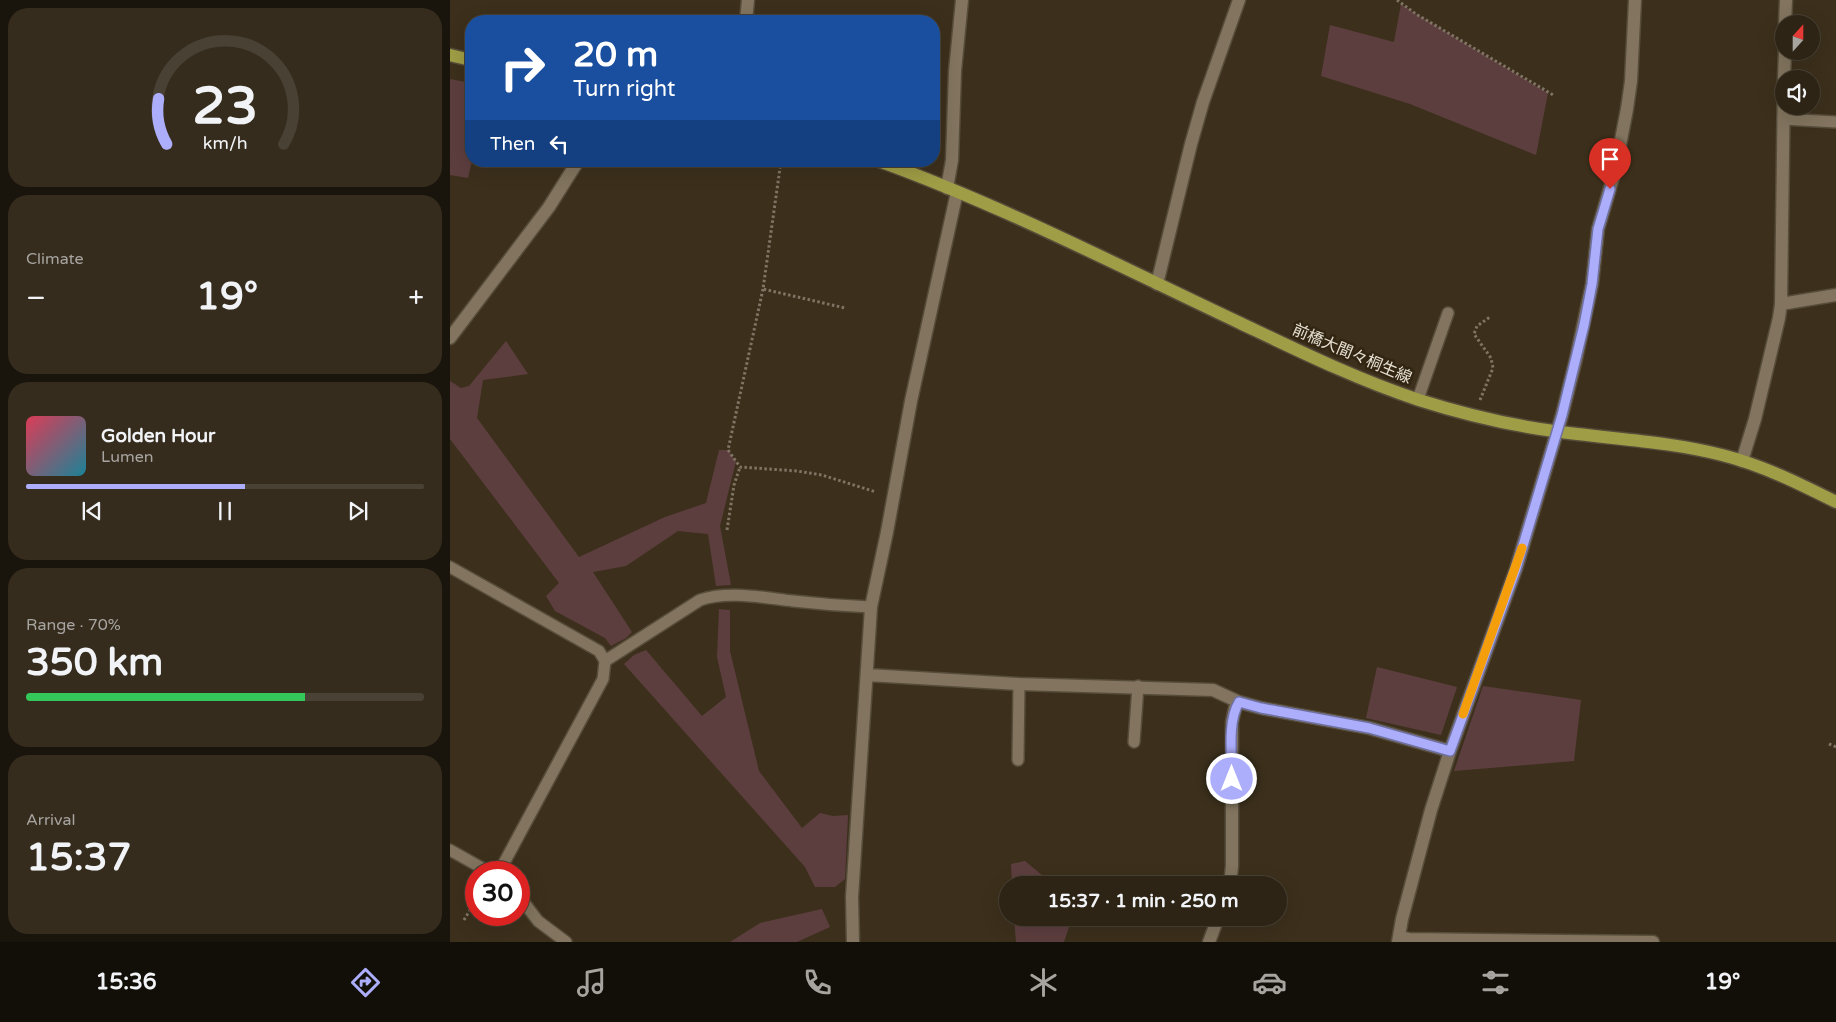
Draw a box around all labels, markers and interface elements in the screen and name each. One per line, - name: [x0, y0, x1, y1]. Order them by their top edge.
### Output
- north arrow: [1775, 15, 1820, 60]
- map controls: [1775, 15, 1820, 115]
- text: 20 m: [573, 34, 658, 76]
- icon: right: [490, 35, 555, 100]
- button: sound: [1775, 70, 1820, 115]
- text: 23: [192, 75, 258, 138]
- text: Turn right: [573, 76, 675, 102]
- icon: left: [545, 130, 573, 158]
- text: km/h: [203, 133, 247, 154]
- text: Then: [490, 133, 535, 155]
- pin: [1589, 138, 1631, 189]
- icon: arrive: [1596, 145, 1624, 173]
- text: Climate: [26, 249, 84, 269]
- text: 19°: [196, 274, 258, 320]
- text: −: [26, 281, 46, 315]
- text: +: [408, 281, 424, 315]
- street label: 前橋大間々桐生線: [1289, 320, 1415, 388]
- text: Golden Hour: [101, 425, 215, 447]
- text: Lumen: [101, 447, 153, 467]
- icon: previous: [78, 497, 106, 525]
- icon: pause: [211, 497, 239, 525]
- icon: next: [344, 497, 372, 525]
- text: Range · 70%: [26, 615, 121, 635]
- text: 350 km: [26, 640, 163, 686]
- position arrow: [1205, 752, 1257, 804]
- text: Arrival: [26, 810, 75, 830]
- text: 15:37: [26, 835, 131, 881]
- speed limit sign: 30: [465, 861, 530, 926]
- text: 15:37 · 1 min · 250 m: [1047, 890, 1239, 912]
- icon: directions: [348, 965, 383, 1000]
- icon: music: [574, 965, 609, 1000]
- icon: phone: [800, 965, 835, 1000]
- icon: climate: [1026, 965, 1061, 1000]
- icon: car: [1252, 965, 1287, 1000]
- icon: filters: [1478, 965, 1513, 1000]
- text: 15:36: [96, 969, 157, 995]
- text: 19°: [1704, 969, 1740, 995]

